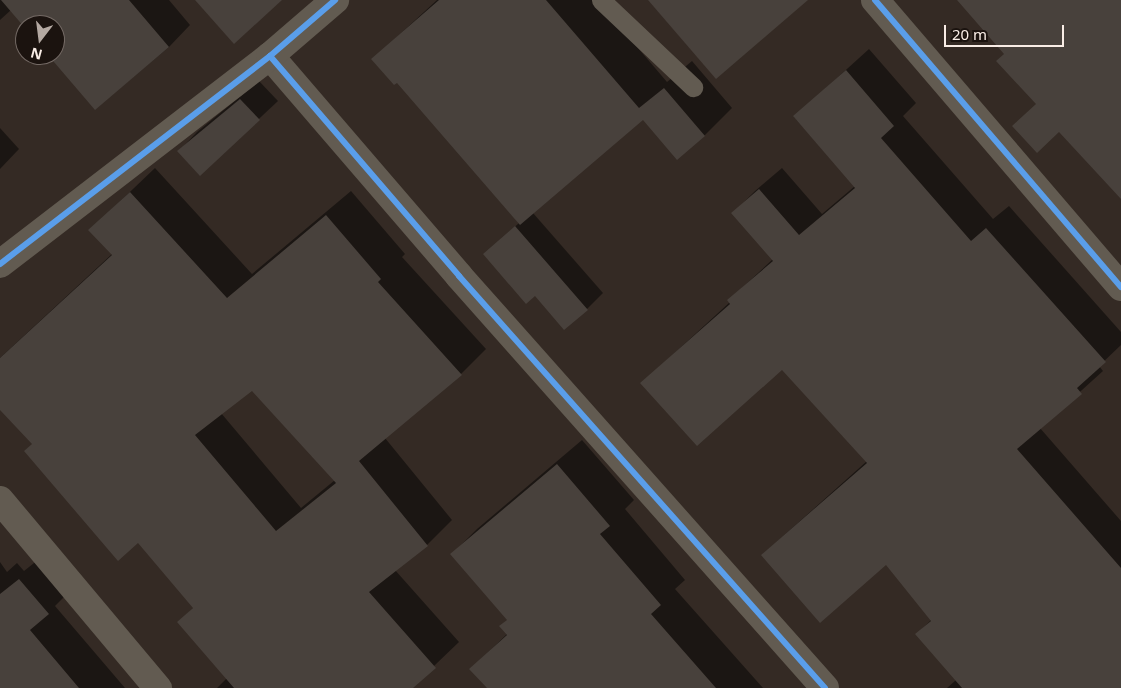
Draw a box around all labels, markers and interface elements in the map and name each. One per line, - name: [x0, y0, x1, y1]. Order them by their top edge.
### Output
- north arrow: [15, 15, 65, 65]
- scale bar: [946, 15, 1066, 47]
- text: 20 m: [952, 24, 987, 44]
- text: N: [28, 43, 44, 65]

